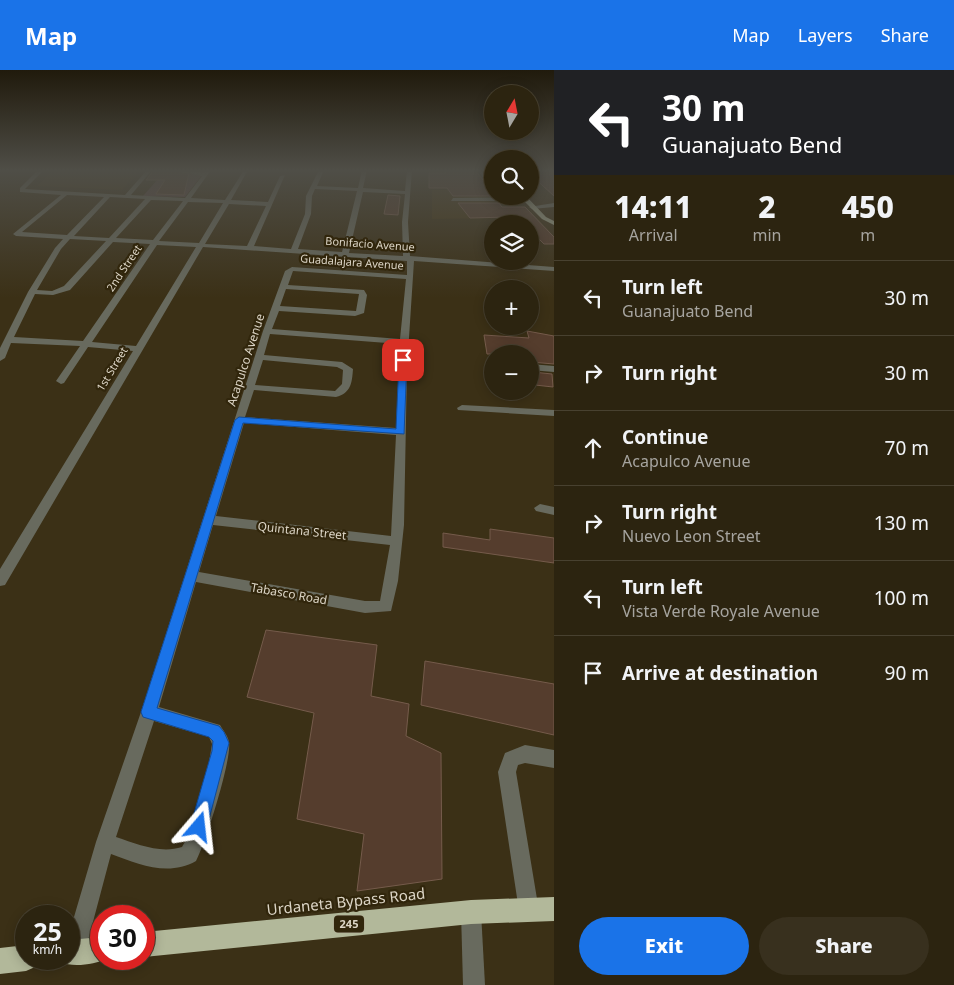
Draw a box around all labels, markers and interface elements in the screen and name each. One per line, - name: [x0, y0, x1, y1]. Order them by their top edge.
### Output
- text: Map: [25, 19, 77, 52]
- text: Map: [732, 23, 770, 47]
- text: Layers: [798, 23, 853, 47]
- text: Share: [881, 23, 929, 47]
- text: 30 m: [662, 84, 745, 131]
- north arrow: [484, 85, 539, 140]
- map controls: [484, 85, 539, 400]
- icon: left: [579, 90, 644, 155]
- text: Guanajuato Bend: [662, 129, 842, 159]
- button: search: [484, 150, 539, 205]
- text: 14:11: [614, 186, 692, 227]
- text: 2: [758, 186, 776, 227]
- text: 450: [842, 186, 894, 227]
- button: layers: [484, 215, 539, 270]
- text: Arrival: [629, 224, 678, 246]
- text: min: [752, 224, 781, 246]
- text: m: [860, 224, 875, 246]
- street label: Bonifacio Avenue: [325, 233, 415, 254]
- street label: 2nd Street: [102, 241, 145, 294]
- street label: Guadalajara Avenue: [300, 250, 404, 273]
- text: Turn left: [622, 274, 703, 300]
- button: +: [484, 280, 539, 335]
- icon: left: [579, 284, 607, 312]
- text: 30 m: [885, 285, 929, 311]
- text: Guanajuato Bend: [622, 300, 753, 322]
- street label: Acapulco Avenue: [223, 311, 269, 408]
- pin: [382, 339, 424, 381]
- street label: 1st Street: [92, 344, 131, 394]
- button: −: [484, 345, 539, 400]
- icon: arrive: [389, 346, 417, 374]
- icon: right: [579, 359, 607, 387]
- text: Turn right: [622, 360, 717, 386]
- text: 30 m: [885, 360, 929, 386]
- text: Continue: [622, 424, 708, 450]
- icon: ahead: [579, 434, 607, 462]
- text: 70 m: [885, 435, 929, 461]
- text: Acapulco Avenue: [622, 450, 750, 472]
- text: Turn right: [622, 499, 717, 525]
- icon: right: [579, 509, 607, 537]
- text: 130 m: [874, 510, 929, 536]
- street label: Quintana Street: [257, 517, 348, 544]
- text: Nuevo Leon Street: [622, 525, 761, 547]
- text: Turn left: [622, 574, 703, 600]
- street label: Tabasco Road: [250, 578, 329, 609]
- icon: left: [579, 584, 607, 612]
- text: 100 m: [874, 585, 929, 611]
- text: Vista Verde Royale Avenue: [622, 600, 820, 622]
- icon: arrive: [579, 659, 607, 687]
- text: Arrive at destination: [622, 660, 818, 686]
- text: 90 m: [885, 660, 929, 686]
- position arrow: [172, 800, 224, 852]
- street label: Urdaneta Bypass Road: [266, 883, 426, 919]
- speed limit sign: 30: [90, 905, 155, 970]
- text: 25: [33, 914, 62, 948]
- road number: 245: [334, 916, 364, 932]
- button: Exit: [579, 917, 749, 975]
- button: Share: [759, 917, 929, 975]
- text: km/h: [33, 941, 62, 958]

